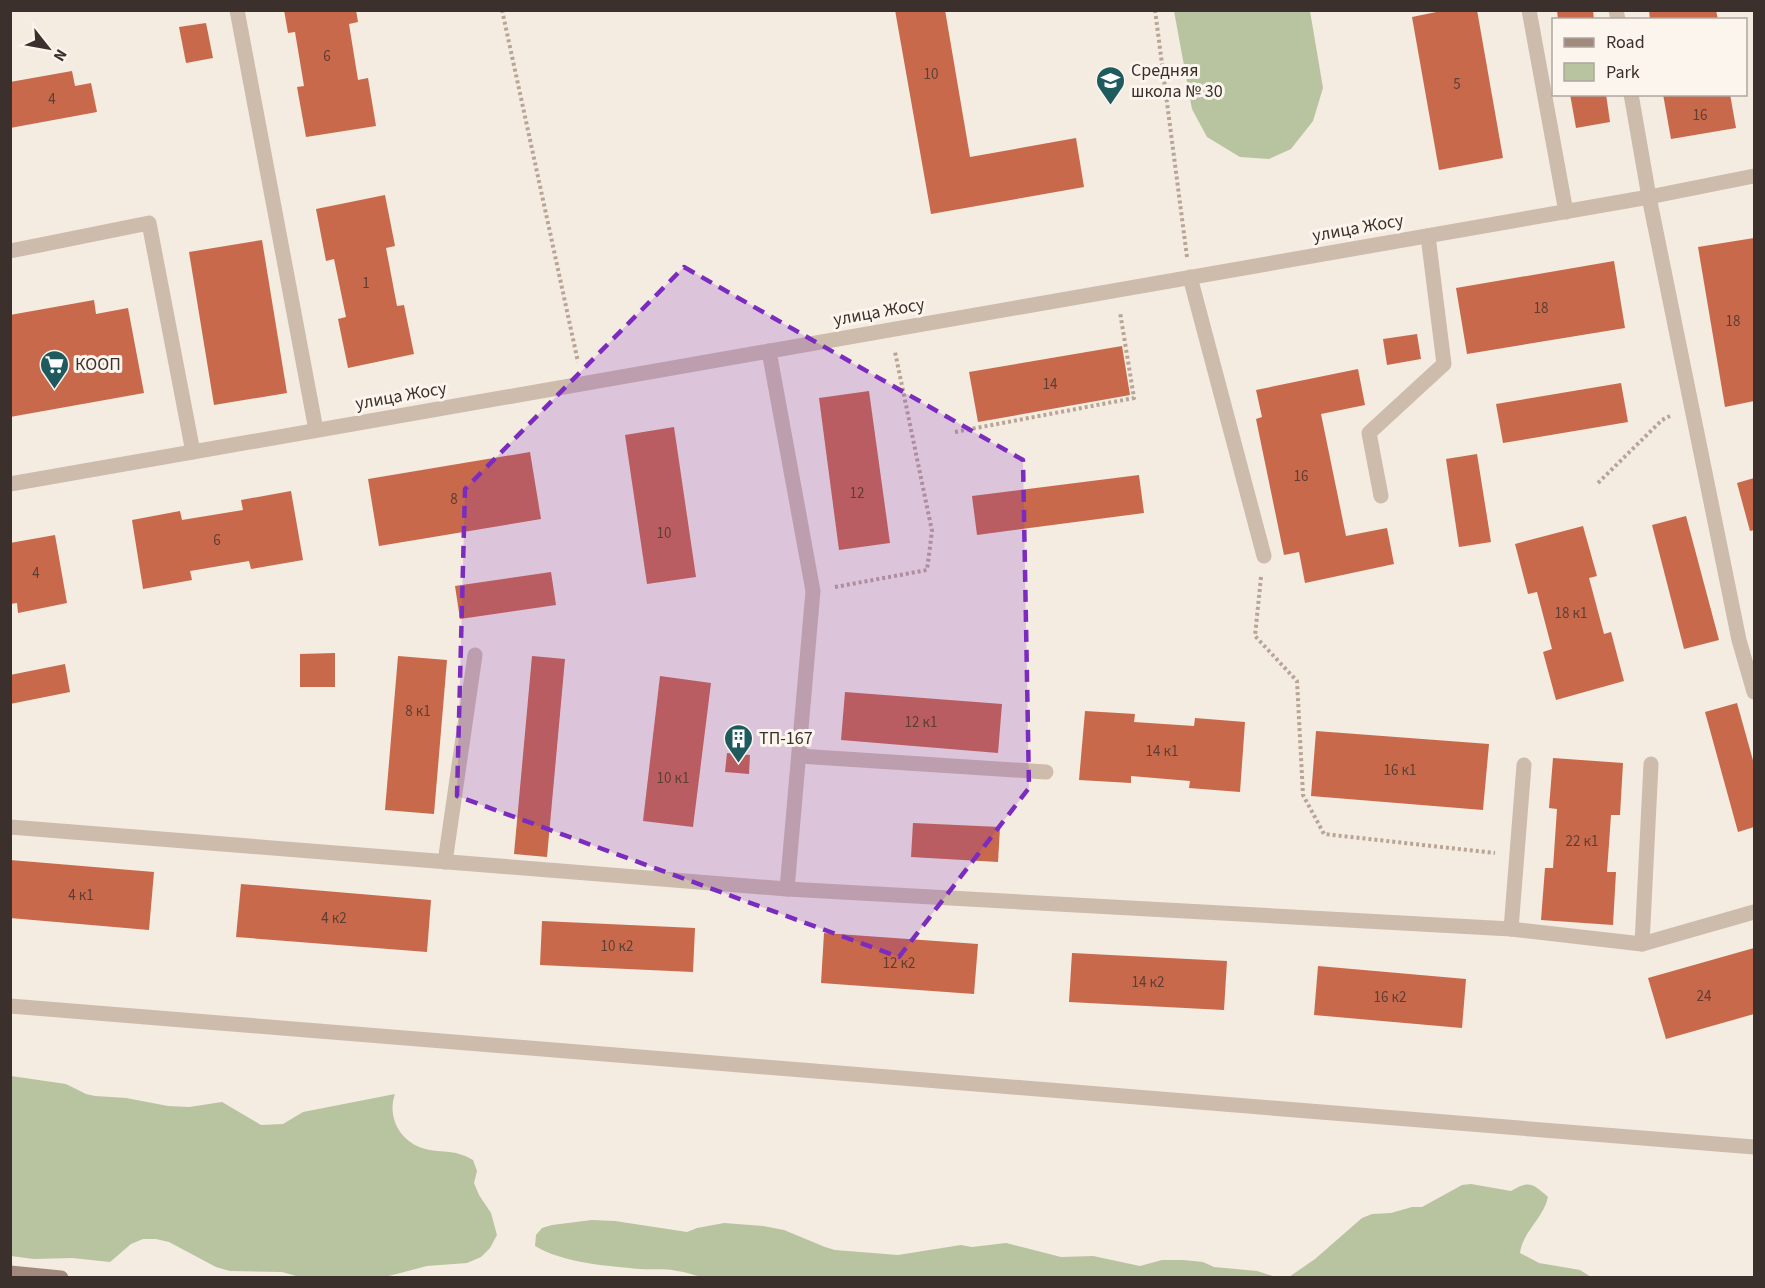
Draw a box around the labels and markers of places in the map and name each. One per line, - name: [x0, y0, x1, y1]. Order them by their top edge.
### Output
- place label: Средняя школа № 30: [1131, 58, 1223, 104]
- school or university icon: Средняя школа № 30: [1094, 64, 1126, 106]
- supermarket icon: КООП: [38, 348, 70, 390]
- place label: КООП: [75, 352, 121, 377]
- building icon: ТП-167: [722, 722, 754, 764]
- place label: ТП-167: [759, 726, 813, 751]

